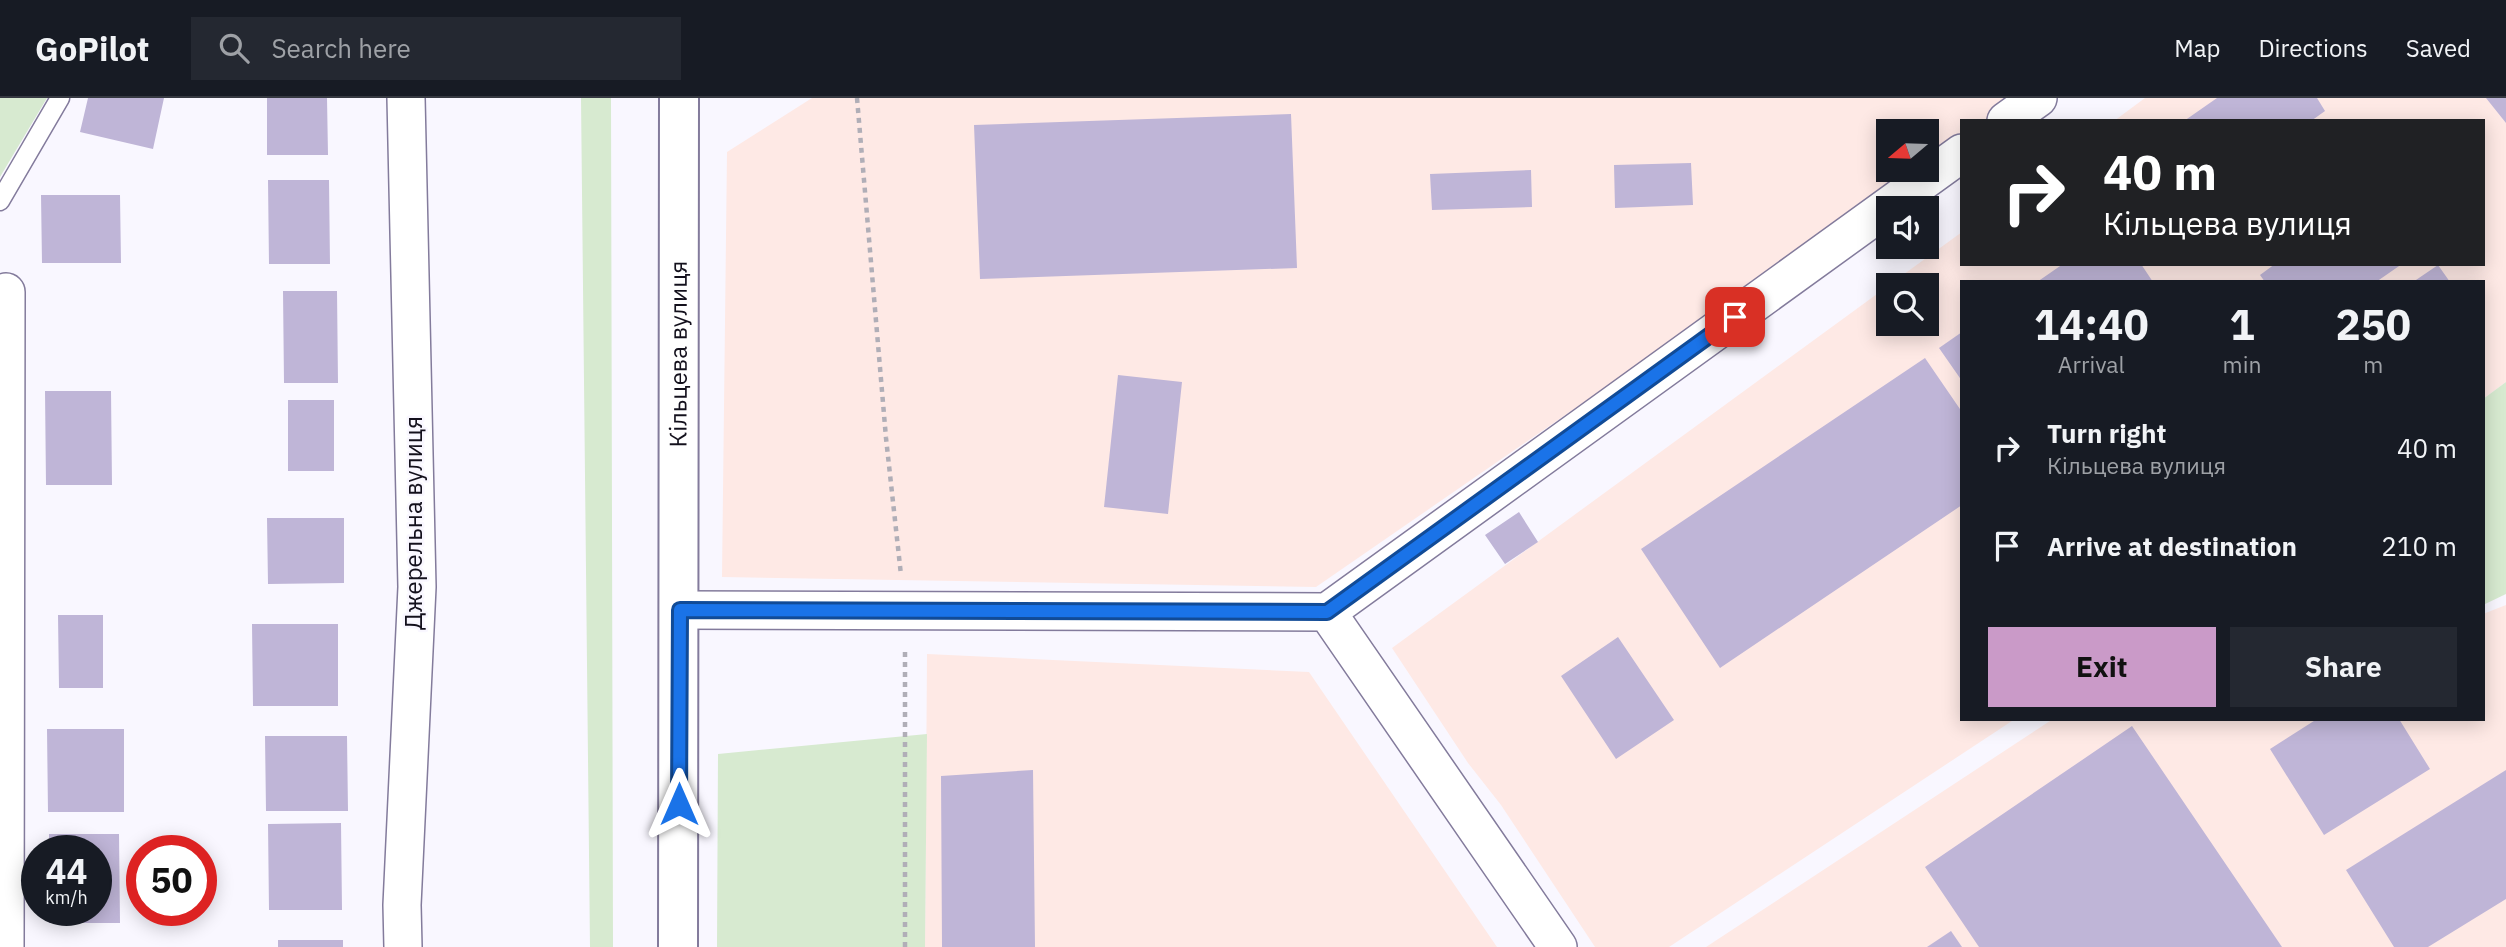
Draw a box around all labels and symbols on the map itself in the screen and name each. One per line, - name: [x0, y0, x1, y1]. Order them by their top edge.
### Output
- north arrow: [1876, 119, 1939, 182]
- street label: Кільцева вулиця: [662, 261, 694, 447]
- pin: [1705, 287, 1765, 347]
- street label: Джерельна вулиця: [397, 416, 429, 630]
- position arrow: [642, 767, 716, 841]
- speed limit sign: 50: [126, 835, 217, 926]

